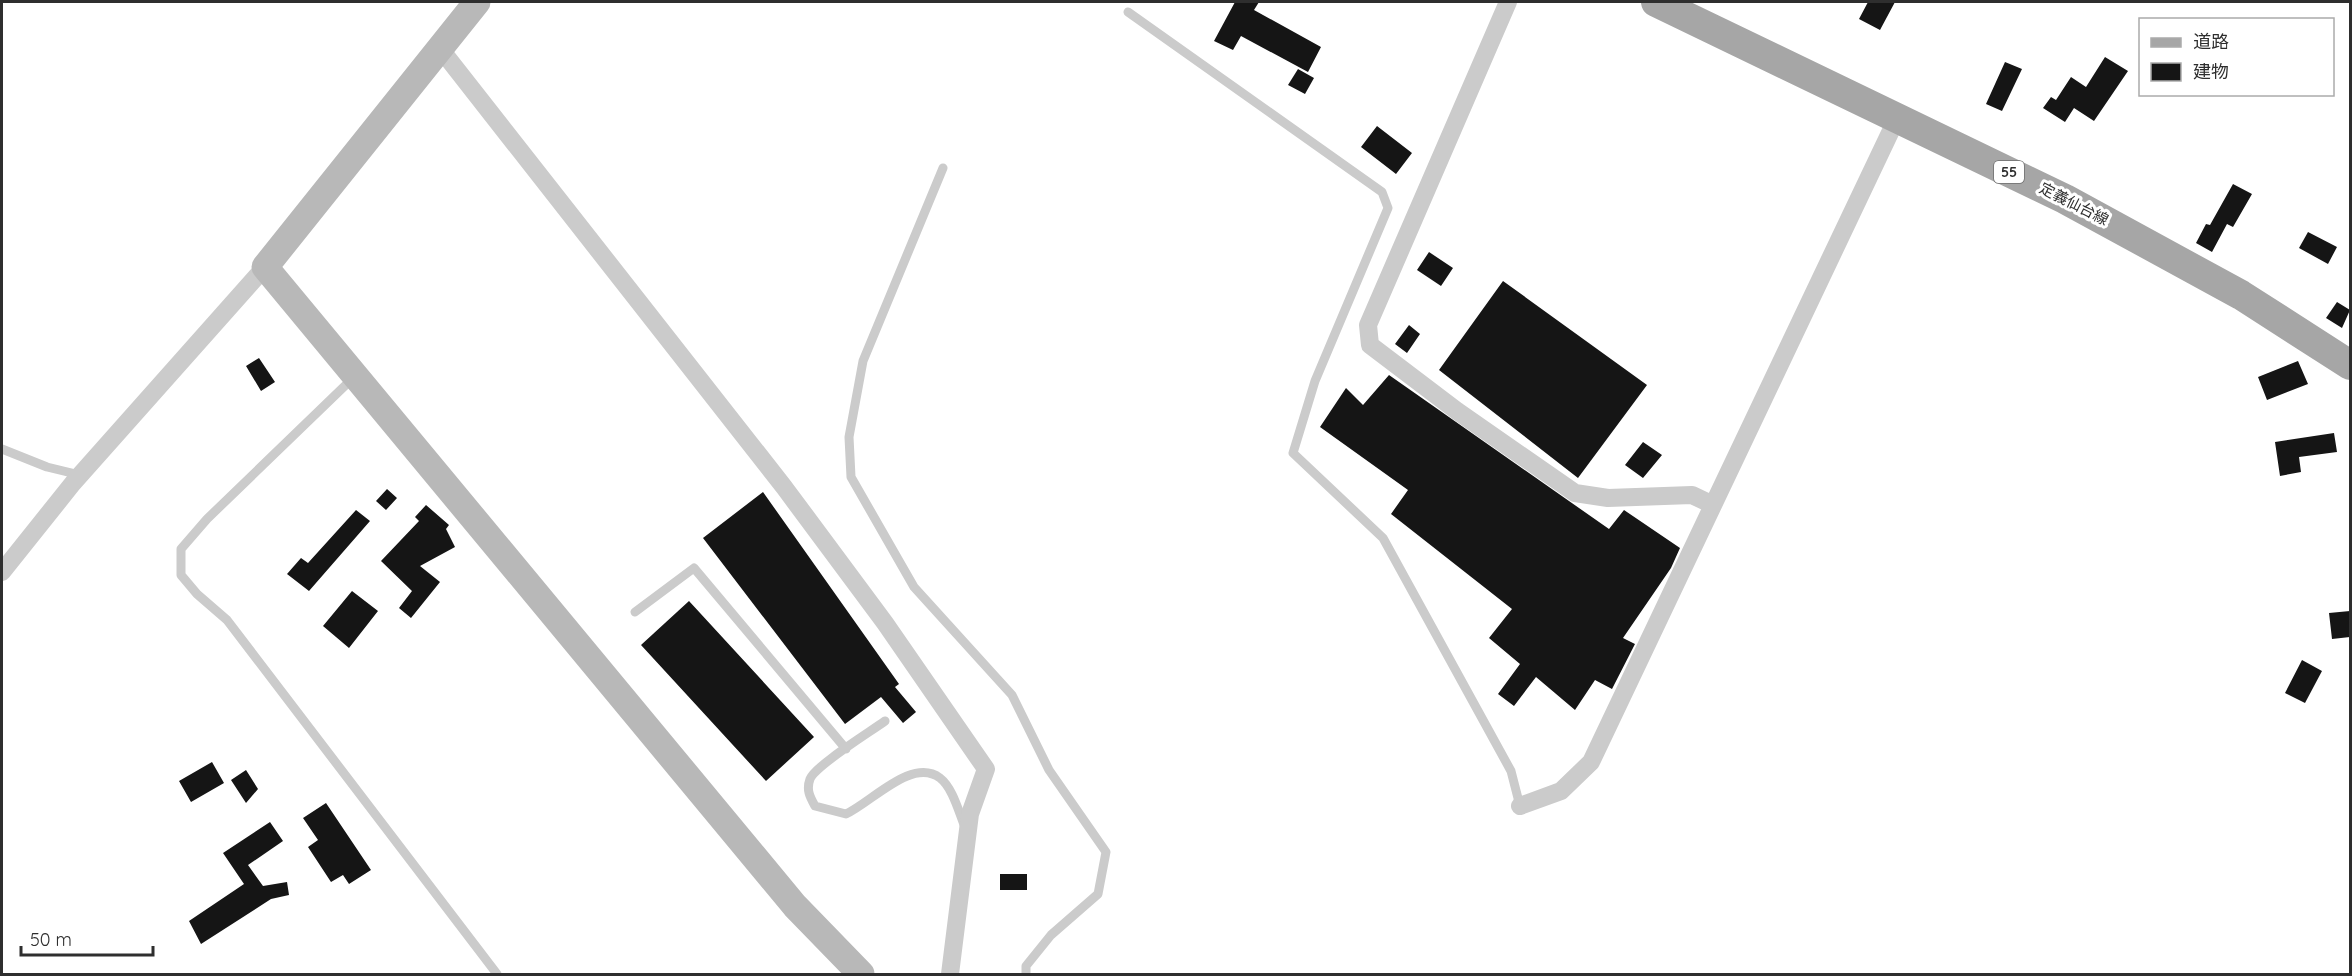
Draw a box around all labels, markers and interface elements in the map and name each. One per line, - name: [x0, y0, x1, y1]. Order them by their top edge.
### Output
- legend: [2139, 18, 2334, 96]
- text: 道路: [2193, 30, 2229, 53]
- text: 建物: [2193, 60, 2229, 83]
- road number: 55: [1994, 161, 2024, 183]
- street label: 定義仙台線: [2036, 178, 2112, 229]
- scale bar: [21, 919, 153, 957]
- text: 50 m: [30, 928, 72, 951]

